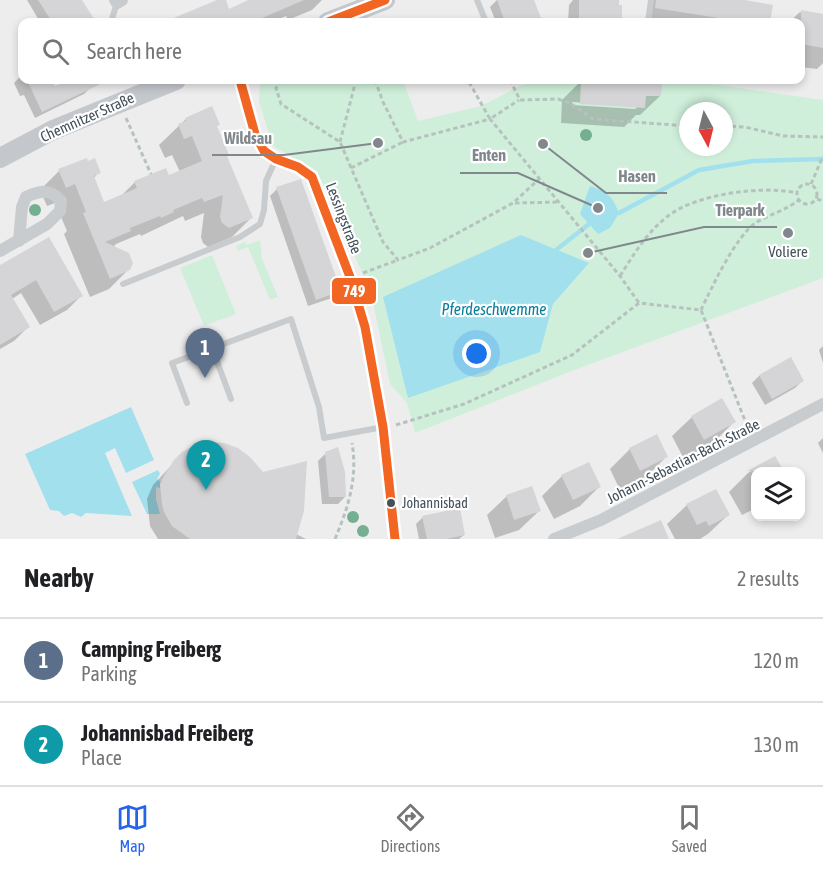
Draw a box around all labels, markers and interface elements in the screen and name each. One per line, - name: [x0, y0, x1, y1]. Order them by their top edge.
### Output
- search box: [18, 18, 805, 84]
- icon: search: [39, 35, 72, 68]
- text: Search here: [87, 38, 182, 64]
- street label: Chemnitzer Straße: [37, 89, 137, 145]
- north arrow: [679, 102, 733, 156]
- callout: Wildsau: [212, 121, 284, 155]
- text: Wildsau: [223, 129, 272, 147]
- callout: Enten: [460, 139, 518, 173]
- text: Enten: [472, 146, 506, 164]
- callout: Hasen: [606, 159, 667, 193]
- text: Hasen: [618, 167, 656, 185]
- street label: Lessingstraße: [323, 180, 365, 256]
- callout: Tierpark: [704, 193, 777, 227]
- text: Tierpark: [715, 201, 766, 219]
- marker: Voliere: [781, 226, 795, 240]
- place label: Voliere: [768, 243, 808, 260]
- line badge: 749: [331, 277, 377, 305]
- text: 749: [343, 282, 366, 300]
- water label: Pferdeschwemme: [442, 300, 546, 318]
- pin: 1: [186, 328, 224, 378]
- your location: [462, 339, 491, 368]
- street label: Johann-Sebastian-Bach-Straße: [604, 415, 762, 507]
- pin: 2: [186, 440, 226, 490]
- map controls: [751, 467, 805, 521]
- button: layers: [751, 467, 805, 521]
- place label: Johannisbad: [402, 495, 468, 511]
- marker: Johannisbad: [385, 497, 397, 509]
- text: Nearby: [24, 563, 94, 593]
- text: 2 results: [737, 567, 799, 590]
- text: Camping Freiberg: [81, 636, 221, 662]
- text: 1: [39, 649, 48, 672]
- text: 120 m: [754, 649, 799, 672]
- text: Parking: [81, 662, 137, 685]
- text: Johannisbad Freiberg: [81, 720, 253, 746]
- text: 2: [39, 733, 48, 756]
- text: 130 m: [754, 733, 799, 756]
- text: Place: [81, 746, 122, 769]
- tab: Map: [116, 801, 149, 855]
- tab: Directions: [380, 801, 440, 855]
- tab: Saved: [672, 801, 707, 855]

